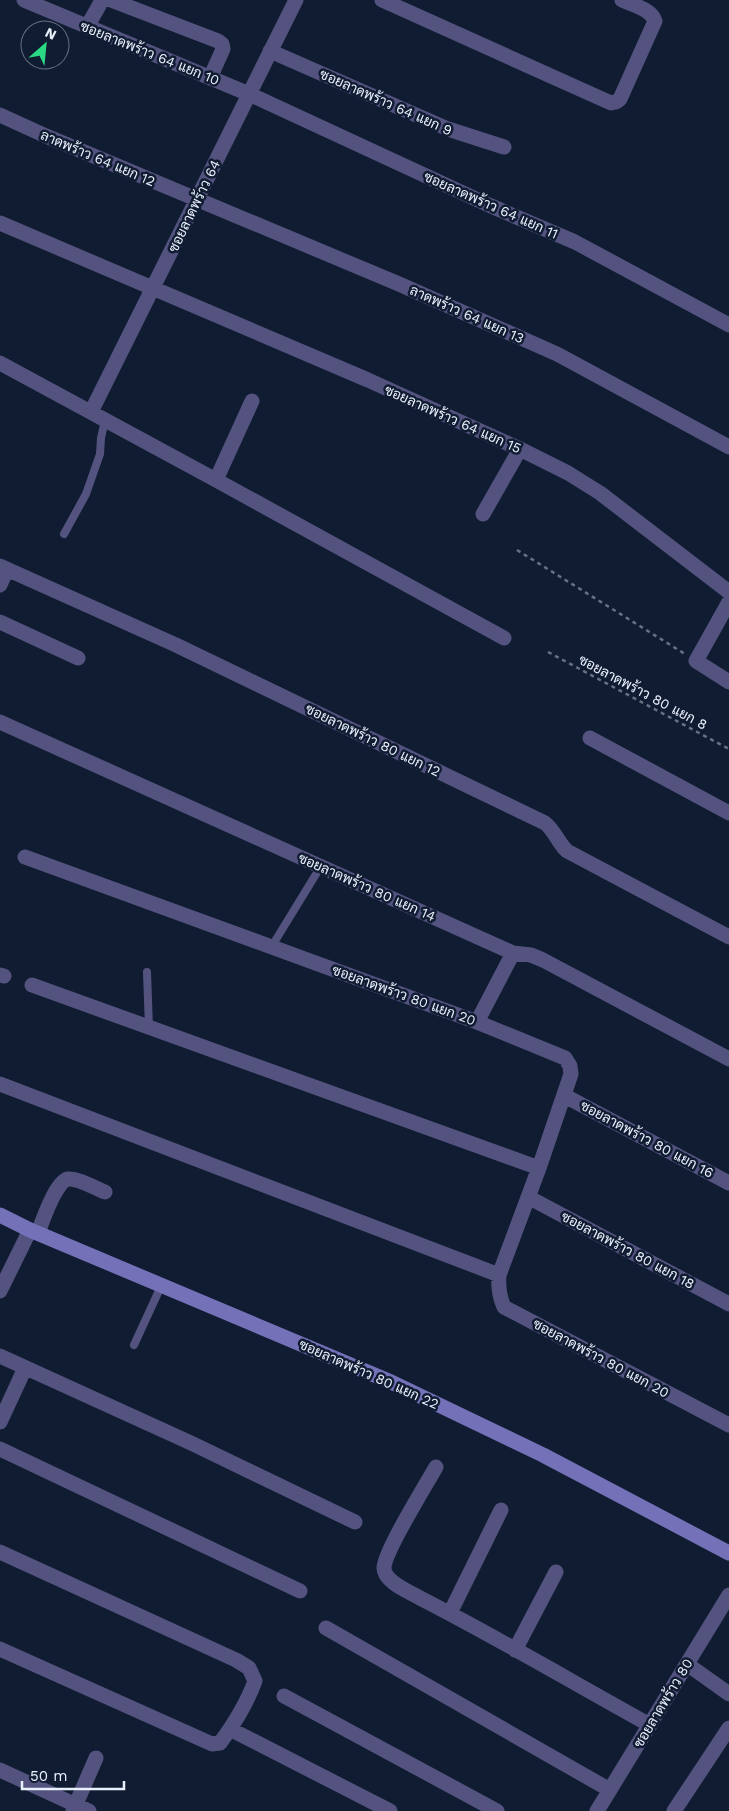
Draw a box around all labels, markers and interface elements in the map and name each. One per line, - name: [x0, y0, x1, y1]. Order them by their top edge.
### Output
- street label: ซอยลาดพร้าว 64 แยก 10: [78, 17, 222, 88]
- north arrow: [20, 20, 70, 70]
- text: N: [43, 24, 59, 43]
- street label: ซอยลาดพร้าว 64 แยก 9: [317, 65, 455, 138]
- street label: ลาดพร้าว 64 แยก 12: [38, 126, 158, 189]
- street label: ซอยลาดพร้าว 64: [164, 157, 223, 255]
- street label: ซอยลาดพร้าว 64 แยก 11: [421, 167, 561, 242]
- street label: ลาดพร้าว 64 แยก 13: [408, 281, 527, 346]
- street label: ซอยลาดพร้าว 64 แยก 15: [382, 381, 524, 456]
- street label: ซอยลาดพร้าว 80 แยก 8: [576, 650, 711, 733]
- street label: ซอยลาดพร้าว 80 แยก 12: [303, 699, 443, 780]
- street label: ซอยลาดพร้าว 80 แยก 14: [296, 849, 438, 924]
- street label: ซอยลาดพร้าว 80 แยก 20: [330, 961, 478, 1028]
- street label: ซอยลาดพร้าว 80 แยก 16: [578, 1096, 717, 1181]
- street label: ซอยลาดพร้าว 80 แยก 18: [559, 1207, 698, 1292]
- street label: ซอยลาดพร้าว 80 แยก 20: [530, 1314, 672, 1401]
- street label: ซอยลาดพร้าว 80 แยก 22: [297, 1335, 442, 1412]
- street label: ซอยลาดพร้าว 80: [629, 1655, 696, 1750]
- scale bar: [22, 1758, 125, 1790]
- text: 50 m: [30, 1767, 67, 1785]

